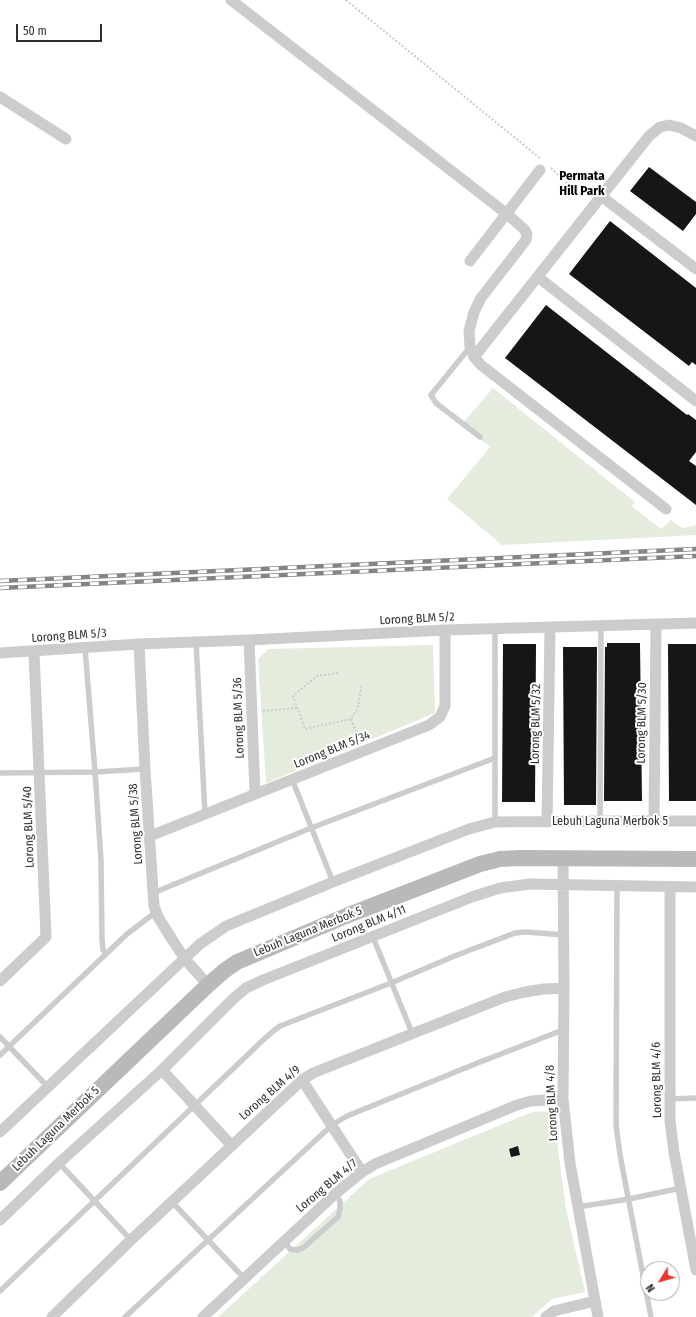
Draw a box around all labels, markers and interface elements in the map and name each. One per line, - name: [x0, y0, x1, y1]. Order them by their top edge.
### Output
- scale bar: [18, 16, 104, 42]
- text: 50 m: [23, 24, 47, 38]
- district label: Permata Hill Park: [559, 168, 605, 199]
- street label: Lorong BLM 5/2: [379, 610, 455, 628]
- street label: Lorong BLM 5/3: [31, 626, 107, 646]
- street label: Lorong BLM 5/36: [230, 677, 248, 759]
- street label: Lorong BLM 5/30: [634, 682, 650, 764]
- street label: Lorong BLM 5/32: [528, 684, 544, 764]
- street label: Lorong BLM 5/34: [292, 728, 372, 772]
- street label: Lorong BLM 5/38: [126, 783, 146, 865]
- street label: Lorong BLM 5/40: [20, 786, 38, 868]
- street label: Lebuh Laguna Merbok 5: [552, 815, 668, 829]
- street label: Lorong BLM 4/11: [330, 903, 408, 945]
- street label: Lebuh Laguna Merbok 5: [252, 904, 364, 960]
- street label: Lorong BLM 4/6: [649, 1042, 665, 1118]
- street label: Lorong BLM 4/9: [237, 1063, 303, 1123]
- street label: Lorong BLM 4/8: [543, 1065, 561, 1141]
- street label: Lebuh Laguna Merbok 5: [9, 1084, 103, 1174]
- street label: Lorong BLM 4/7: [293, 1156, 361, 1216]
- north arrow: [640, 1261, 680, 1301]
- text: N: [644, 1281, 658, 1294]

